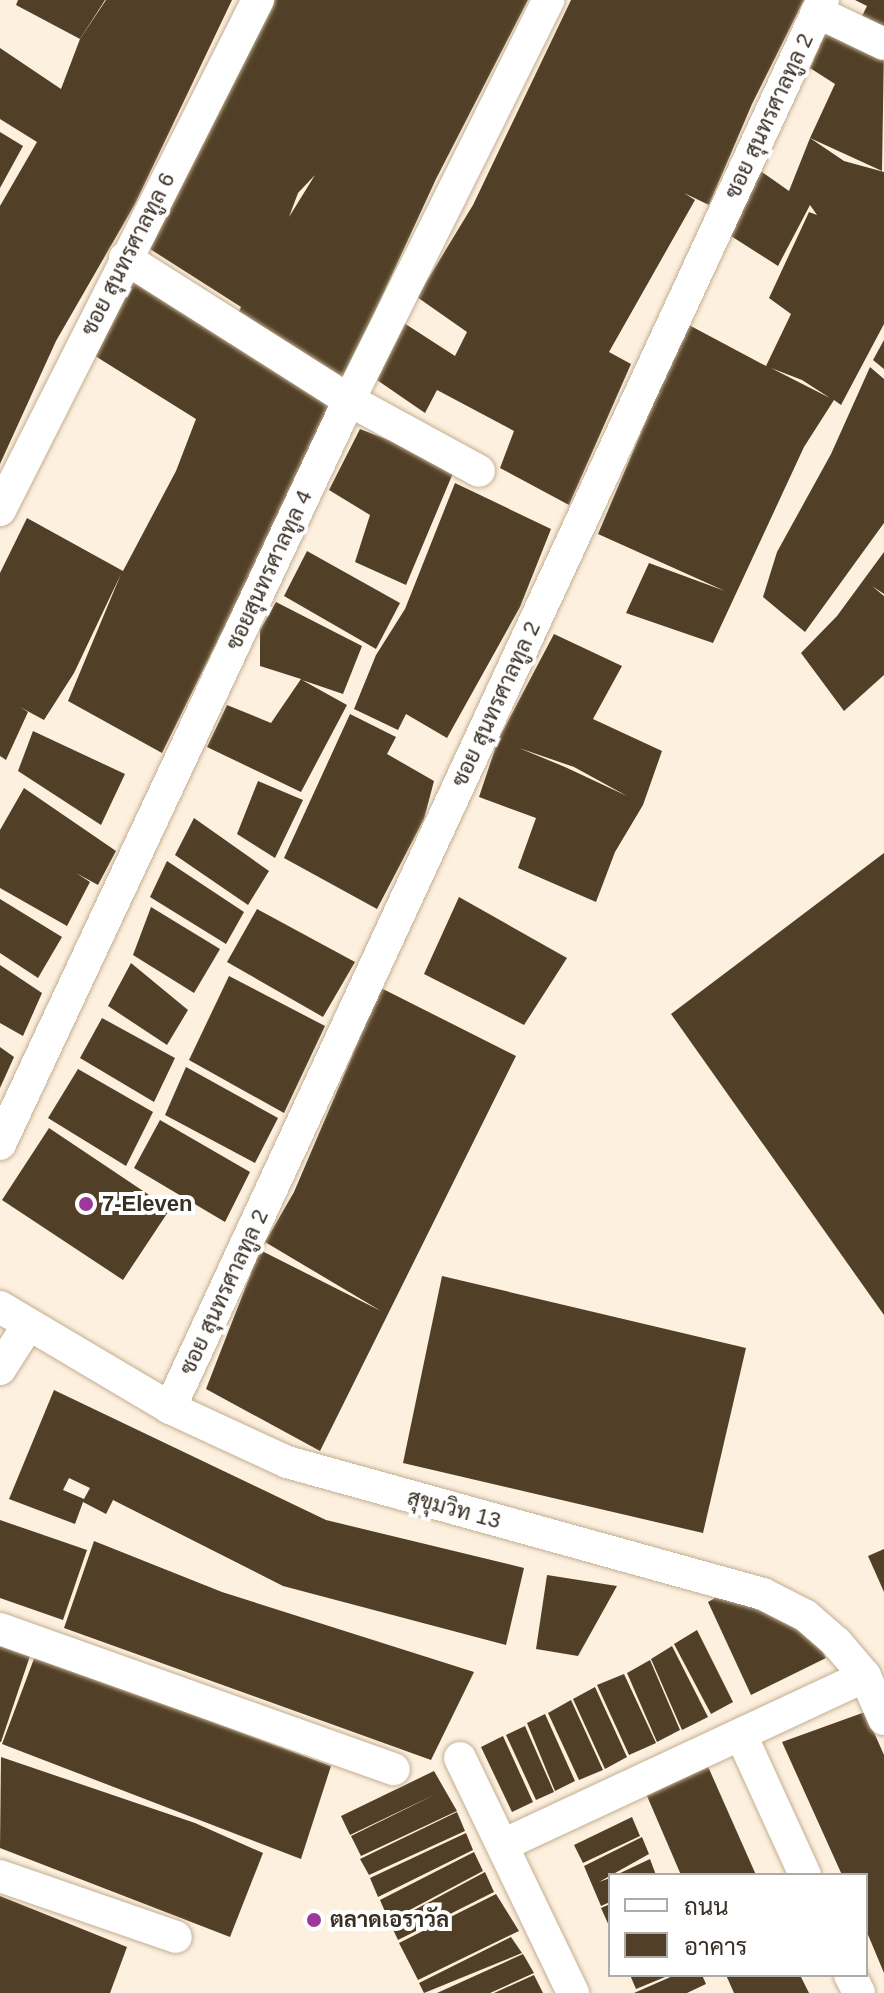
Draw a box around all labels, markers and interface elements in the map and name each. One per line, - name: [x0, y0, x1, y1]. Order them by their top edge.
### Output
- street label: ซอย สุนทรศาลทูล 2: [719, 29, 819, 203]
- street label: ซอย สุนทรศาลทูล 6: [76, 168, 180, 340]
- street label: ซอยสุนทรศาลทูล 4: [220, 486, 318, 654]
- street label: ซอย สุนทรศาลทูล 2: [446, 617, 546, 791]
- place label: 7-Eleven: [102, 1191, 192, 1217]
- marker: 7-Eleven: [77, 1195, 95, 1213]
- street label: ซอย สุนทรศาลทูล 2: [174, 1205, 274, 1379]
- street label: สุขุมวิท 13: [404, 1484, 504, 1534]
- legend: [608, 1873, 868, 1977]
- text: ถนน: [684, 1893, 729, 1920]
- place label: ตลาดเอราวัล: [330, 1907, 449, 1933]
- marker: ตลาดเอราวัล: [305, 1911, 323, 1929]
- text: อาคาร: [684, 1933, 747, 1960]

